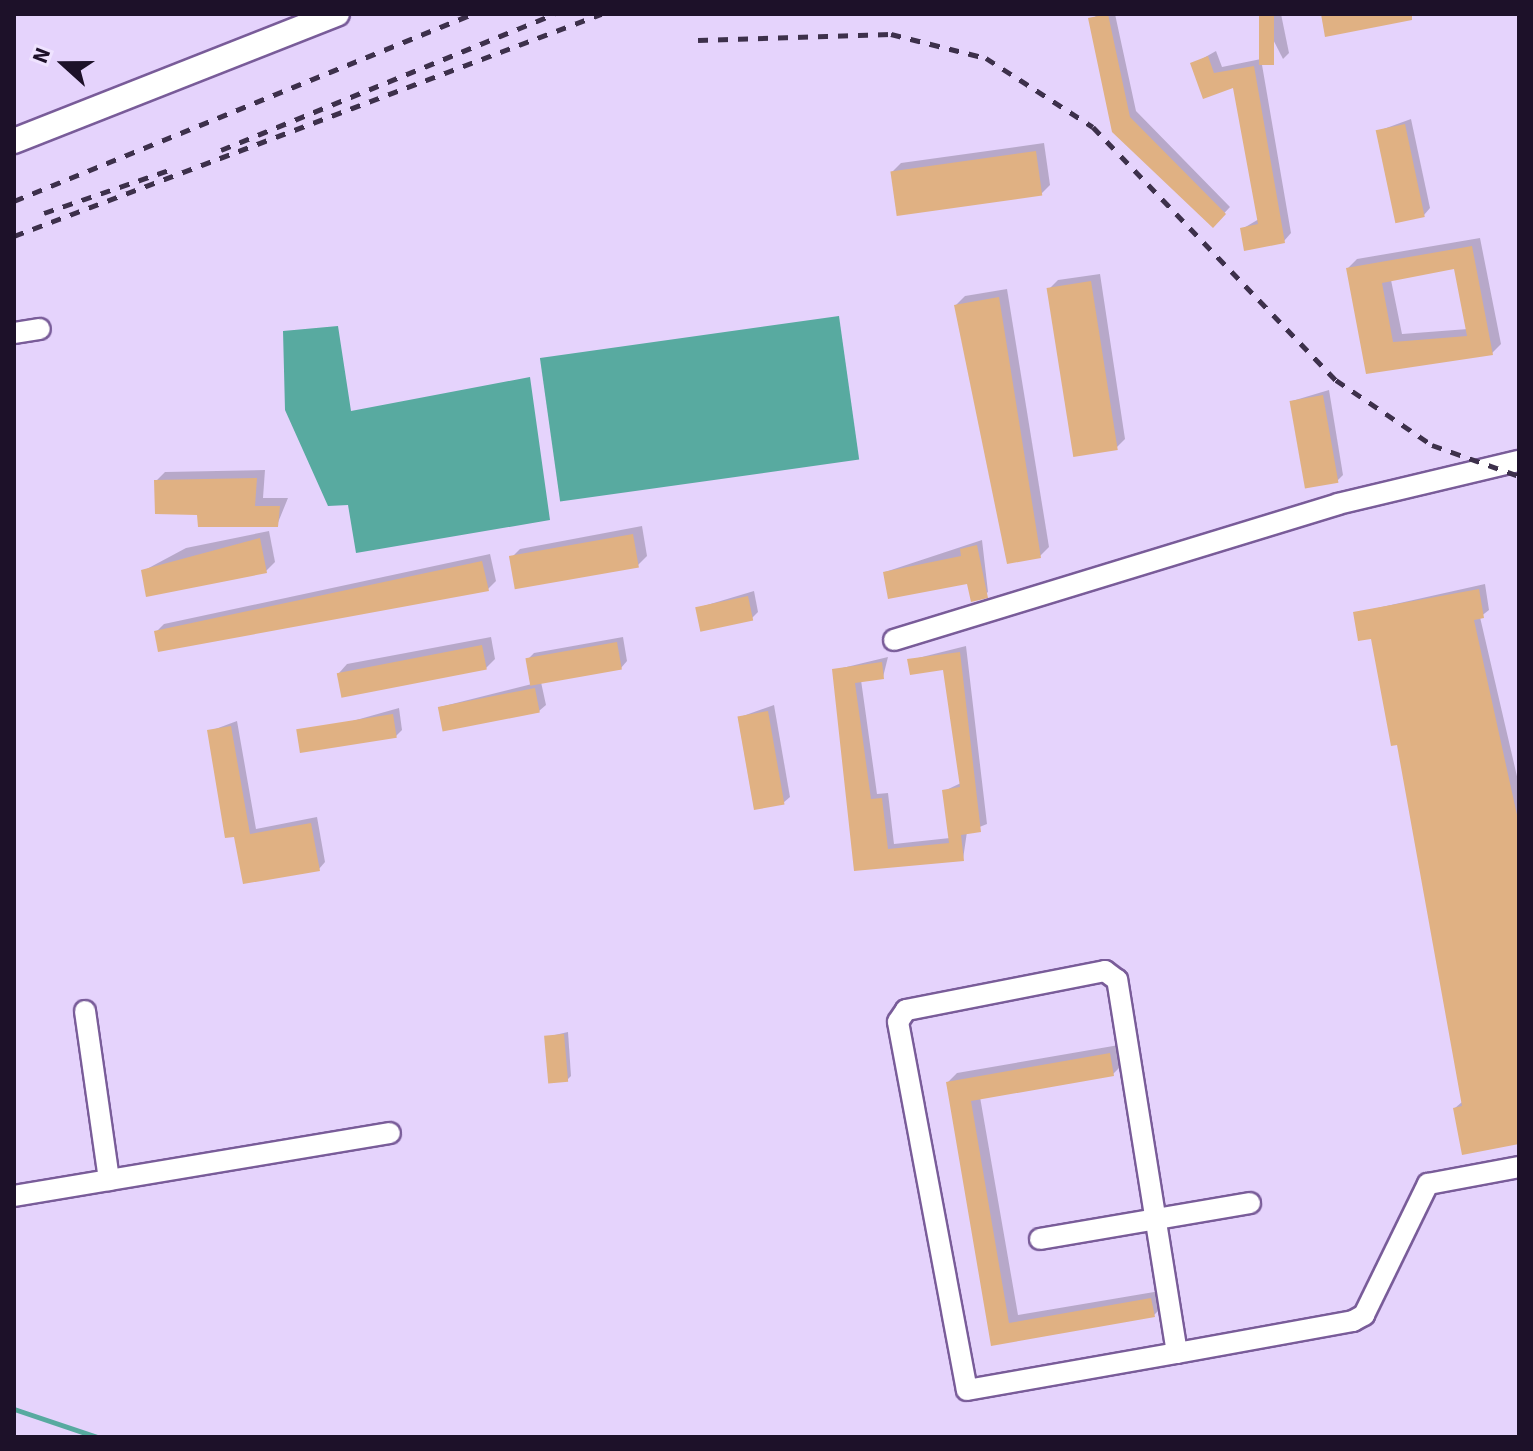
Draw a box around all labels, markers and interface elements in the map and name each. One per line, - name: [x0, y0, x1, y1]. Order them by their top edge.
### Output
- north arrow: [24, 24, 104, 104]
- text: N: [24, 43, 59, 68]

